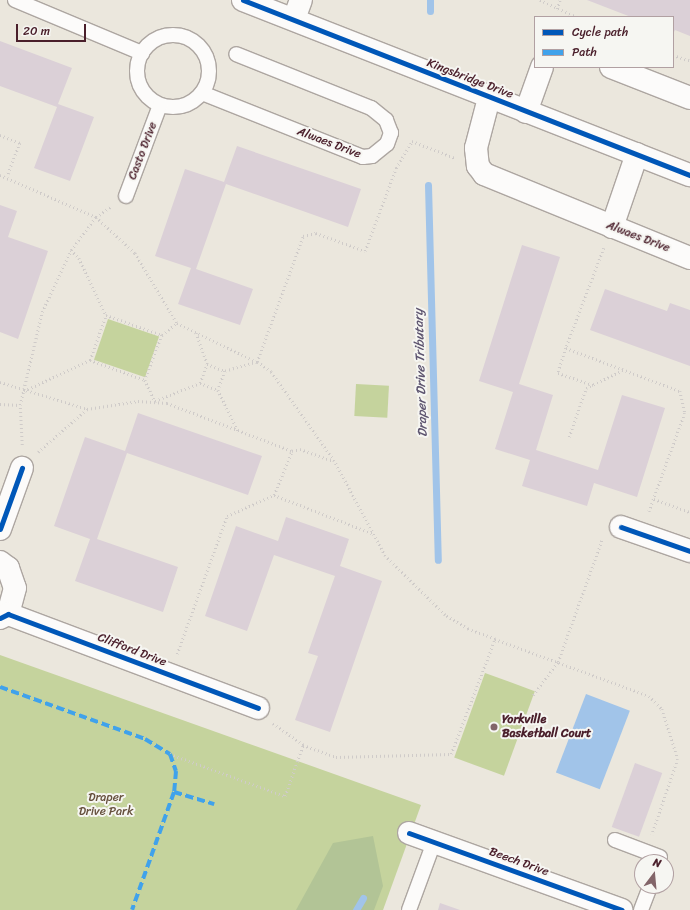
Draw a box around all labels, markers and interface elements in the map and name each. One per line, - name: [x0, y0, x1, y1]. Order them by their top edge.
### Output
- scale bar: [18, 16, 88, 42]
- legend: [534, 16, 674, 68]
- text: 20 m: [23, 20, 50, 42]
- text: Cycle path: [572, 21, 628, 43]
- text: Path: [572, 41, 597, 63]
- street label: Kingsbridge Drive: [425, 56, 515, 102]
- street label: Casto Drive: [125, 120, 161, 182]
- street label: Alwaes Drive: [295, 124, 363, 162]
- street label: Alwaes Drive: [604, 218, 672, 256]
- water label: Draper Drive Tributary: [411, 309, 431, 437]
- street label: Clifford Drive: [96, 630, 168, 670]
- place label: Yorkville Basketball Court: [502, 713, 591, 741]
- marker: Yorkville Basketball Court: [489, 722, 499, 732]
- park label: Draper Drive Park: [79, 791, 133, 819]
- street label: Beech Drive: [487, 845, 551, 879]
- text: N: [651, 853, 663, 873]
- north arrow: [634, 854, 674, 894]

